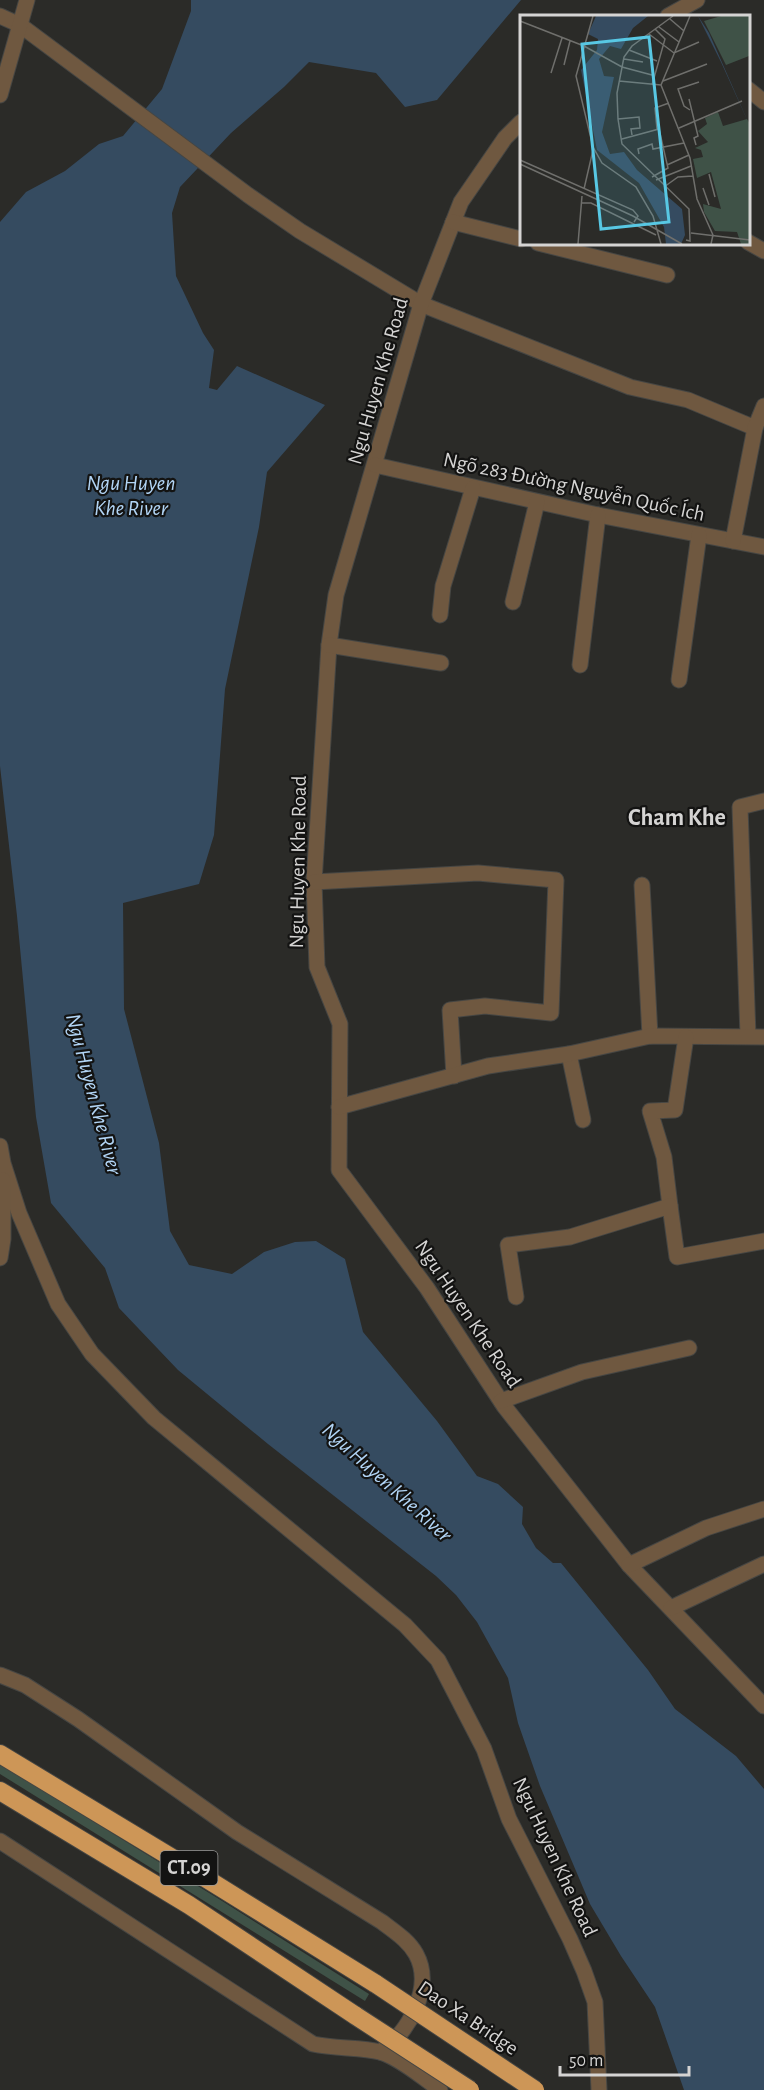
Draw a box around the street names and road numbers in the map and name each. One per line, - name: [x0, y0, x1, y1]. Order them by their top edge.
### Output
- street label: Ngu Huyen Khe Road: [344, 295, 412, 467]
- street label: Ngõ 283 Đường Nguyễn Quốc Ích: [441, 447, 707, 525]
- street label: Ngu Huyen Khe Road: [286, 775, 310, 949]
- street label: Ngu Huyen Khe Road: [411, 1237, 525, 1392]
- street label: Ngu Huyen Khe Road: [509, 1774, 601, 1940]
- road number: CT.09: [160, 1851, 218, 1885]
- street label: Dao Xa Bridge: [414, 1977, 522, 2059]

